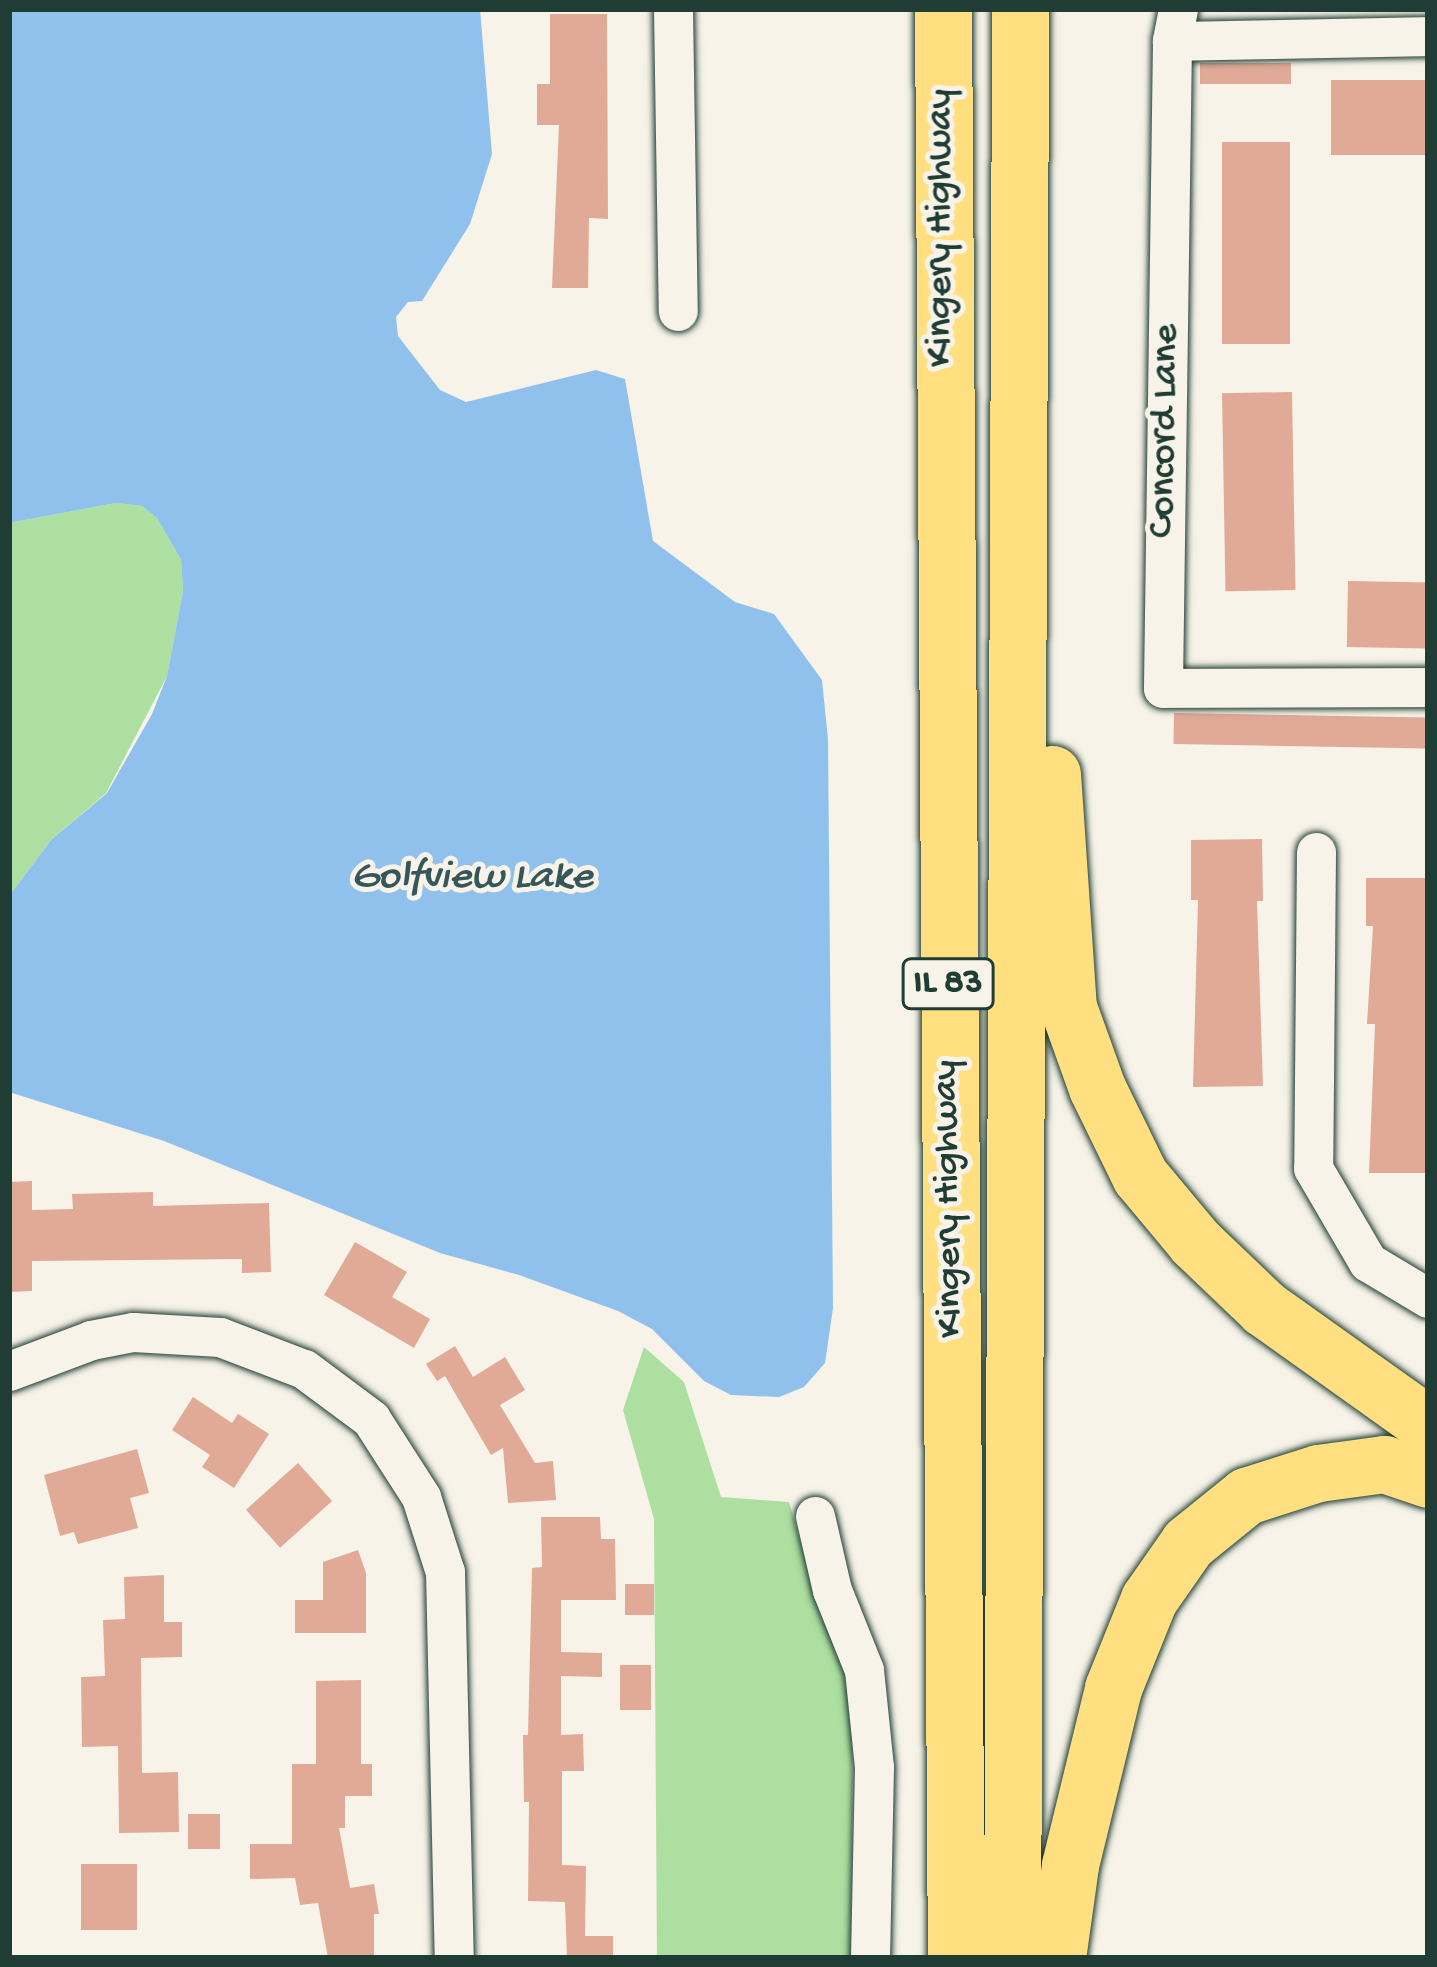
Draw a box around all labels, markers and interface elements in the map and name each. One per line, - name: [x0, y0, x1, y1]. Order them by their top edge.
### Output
- street label: Kingery Highway: [919, 89, 965, 367]
- street label: Concord Lane: [1141, 324, 1191, 538]
- water label: Golfview Lake: [351, 854, 593, 904]
- road number: IL 83: [900, 954, 996, 1014]
- street label: Kingery Highway: [924, 1060, 976, 1338]

